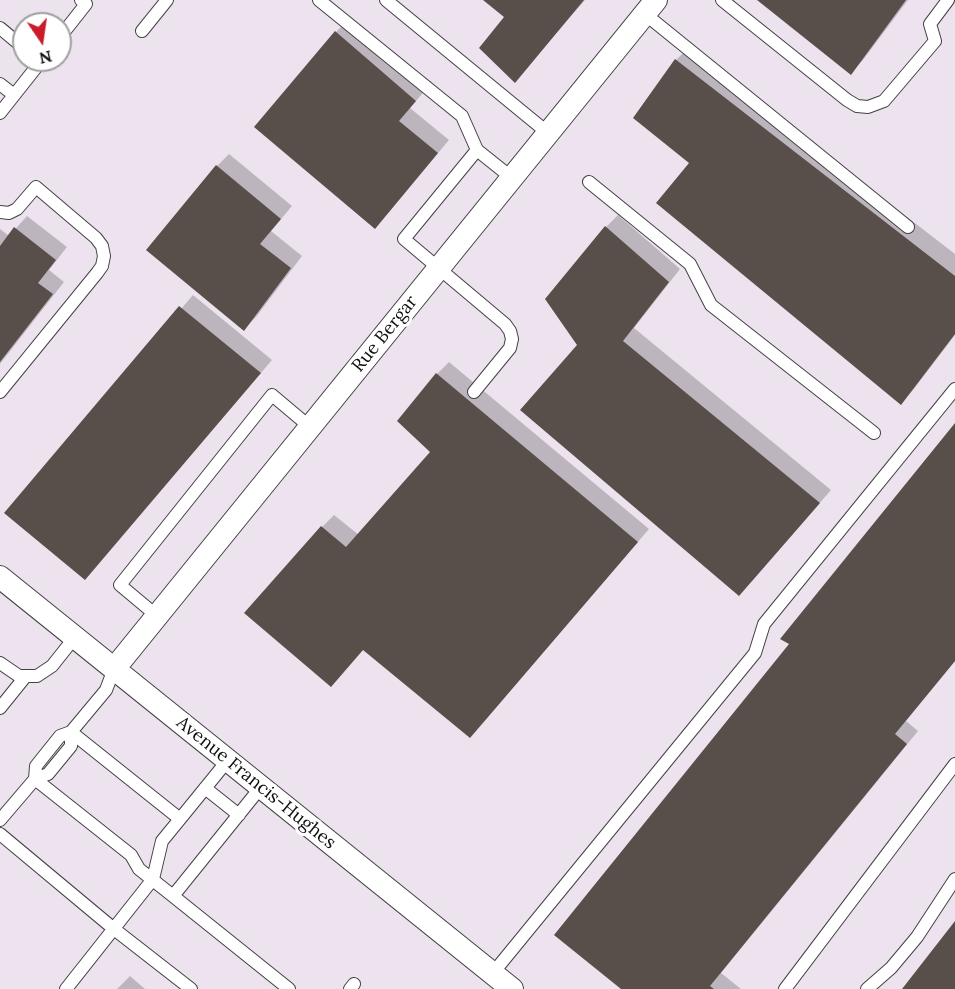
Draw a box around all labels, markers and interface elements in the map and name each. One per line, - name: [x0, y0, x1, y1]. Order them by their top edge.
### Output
- north arrow: [12, 12, 72, 72]
- text: N: [37, 46, 54, 69]
- street label: Rue Bergar: [348, 291, 422, 377]
- street label: Avenue Francis-Hughes: [172, 712, 340, 854]

